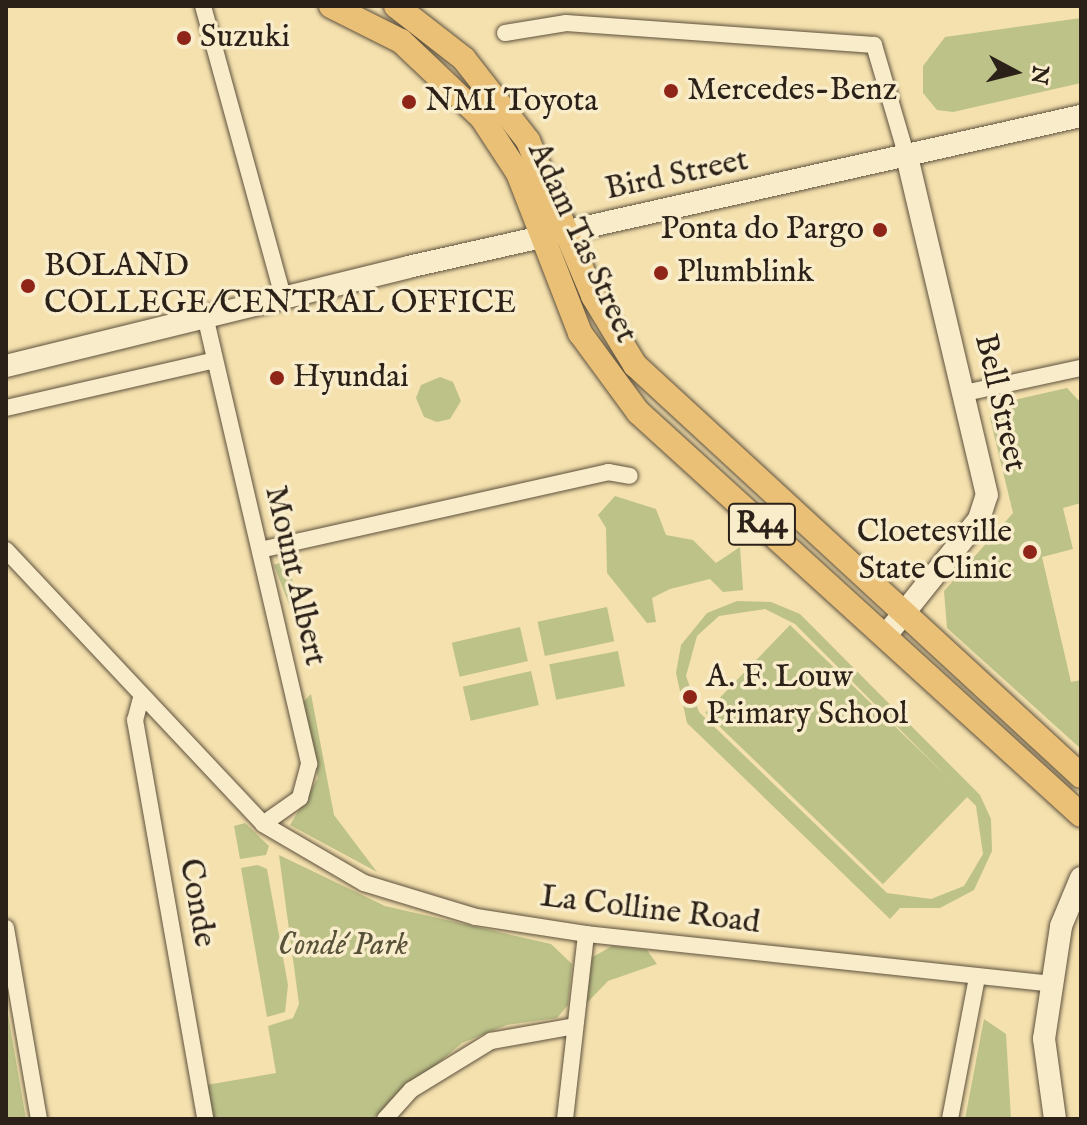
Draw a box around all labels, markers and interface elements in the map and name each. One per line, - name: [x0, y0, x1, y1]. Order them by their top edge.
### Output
- place label: Suzuki: [200, 19, 290, 57]
- marker: Suzuki: [175, 29, 193, 47]
- north arrow: [975, 32, 1055, 112]
- text: N: [1024, 64, 1054, 86]
- place label: Mercedes-Benz: [687, 72, 897, 110]
- marker: Mercedes-Benz: [662, 82, 680, 100]
- place label: NMI Toyota: [425, 83, 598, 121]
- marker: NMI Toyota: [400, 93, 418, 111]
- street label: Adam Tas Street: [518, 137, 644, 349]
- street label: Bird Street: [602, 142, 752, 210]
- place label: Ponta do Pargo: [661, 211, 864, 249]
- marker: Ponta do Pargo: [871, 221, 889, 239]
- place label: BOLAND COLLEGE/CENTRAL OFFICE: [44, 249, 516, 324]
- place label: Plumblink: [677, 254, 814, 292]
- marker: Plumblink: [652, 264, 670, 282]
- marker: BOLAND COLLEGE/CENTRAL OFFICE: [19, 277, 37, 295]
- street label: Bell Street: [965, 331, 1033, 475]
- place label: Hyundai: [293, 359, 409, 397]
- marker: Hyundai: [268, 369, 286, 387]
- street label: Mount Albert: [255, 482, 333, 670]
- road number: R44: [726, 498, 798, 550]
- place label: Cloetesville State Clinic: [857, 515, 1012, 590]
- marker: Cloetesville State Clinic: [1019, 541, 1041, 563]
- place label: A. F. Louw Primary School: [706, 660, 908, 735]
- marker: A. F. Louw Primary School: [681, 688, 699, 706]
- street label: Conde: [169, 856, 223, 950]
- street label: La Colline Road: [538, 878, 762, 944]
- park label: Condé Park: [278, 927, 408, 965]

